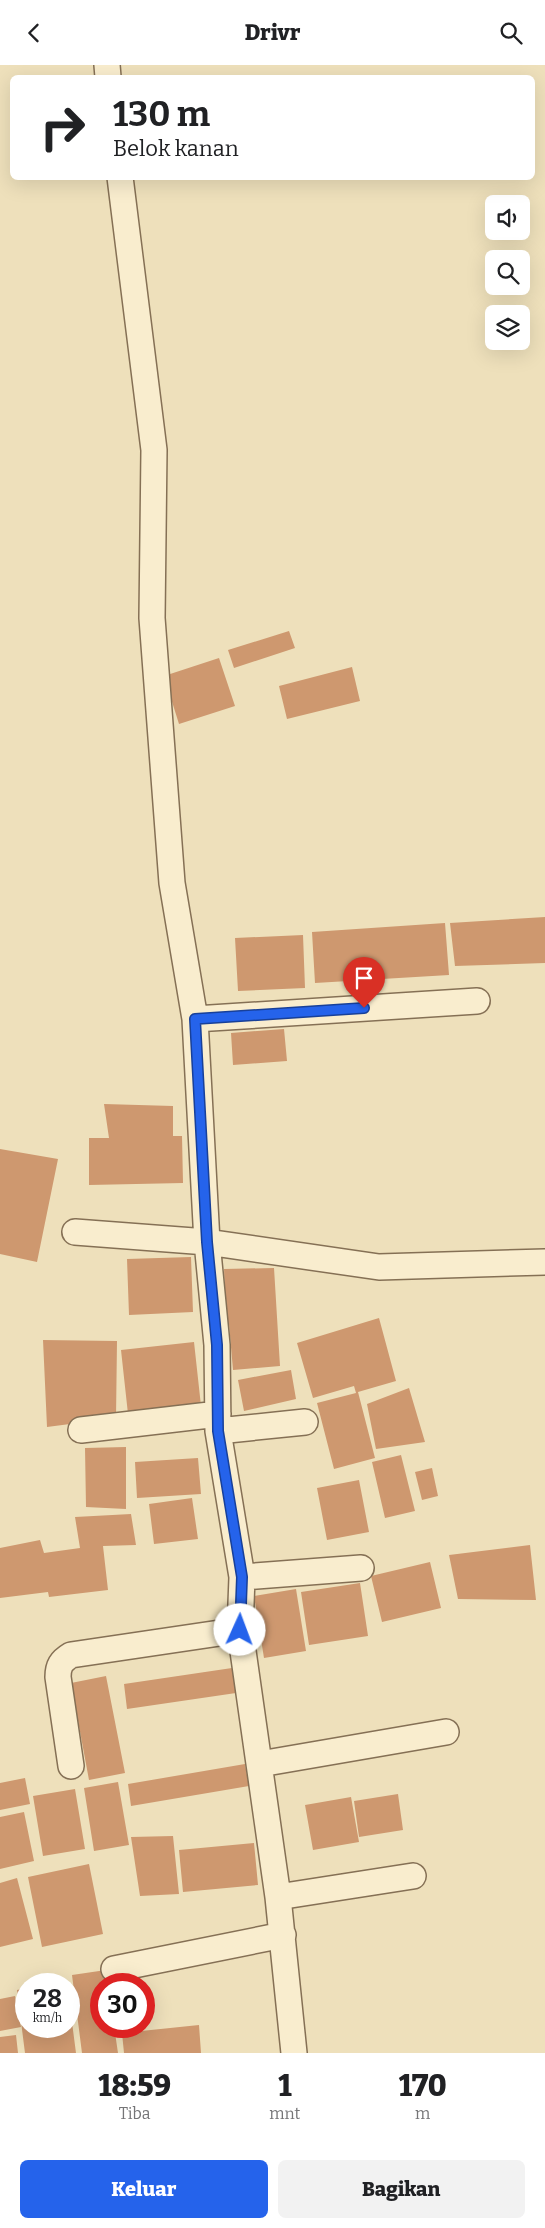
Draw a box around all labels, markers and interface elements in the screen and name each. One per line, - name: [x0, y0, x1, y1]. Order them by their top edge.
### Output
- icon: back: [20, 19, 48, 47]
- text: Drivr: [245, 19, 300, 46]
- icon: search: [497, 19, 525, 47]
- text: 130 m: [113, 93, 210, 135]
- icon: right: [30, 95, 95, 160]
- text: Belok kanan: [113, 135, 239, 162]
- map controls: [485, 195, 530, 350]
- button: sound: [485, 195, 530, 240]
- button: search: [485, 250, 530, 295]
- button: layers: [485, 305, 530, 350]
- pin: [343, 957, 385, 1008]
- icon: arrive: [350, 964, 378, 992]
- position arrow: [213, 1603, 265, 1655]
- speed limit sign: 30: [90, 1973, 155, 2038]
- text: 28: [33, 1984, 62, 2014]
- text: km/h: [33, 2011, 62, 2025]
- text: 18:59: [98, 2068, 171, 2104]
- text: 1: [278, 2068, 291, 2104]
- text: 170: [399, 2068, 447, 2104]
- text: Tiba: [119, 2104, 151, 2123]
- text: mnt: [269, 2104, 300, 2123]
- text: m: [415, 2104, 430, 2123]
- button: Keluar: [20, 2160, 268, 2218]
- button: Bagikan: [278, 2160, 525, 2218]

